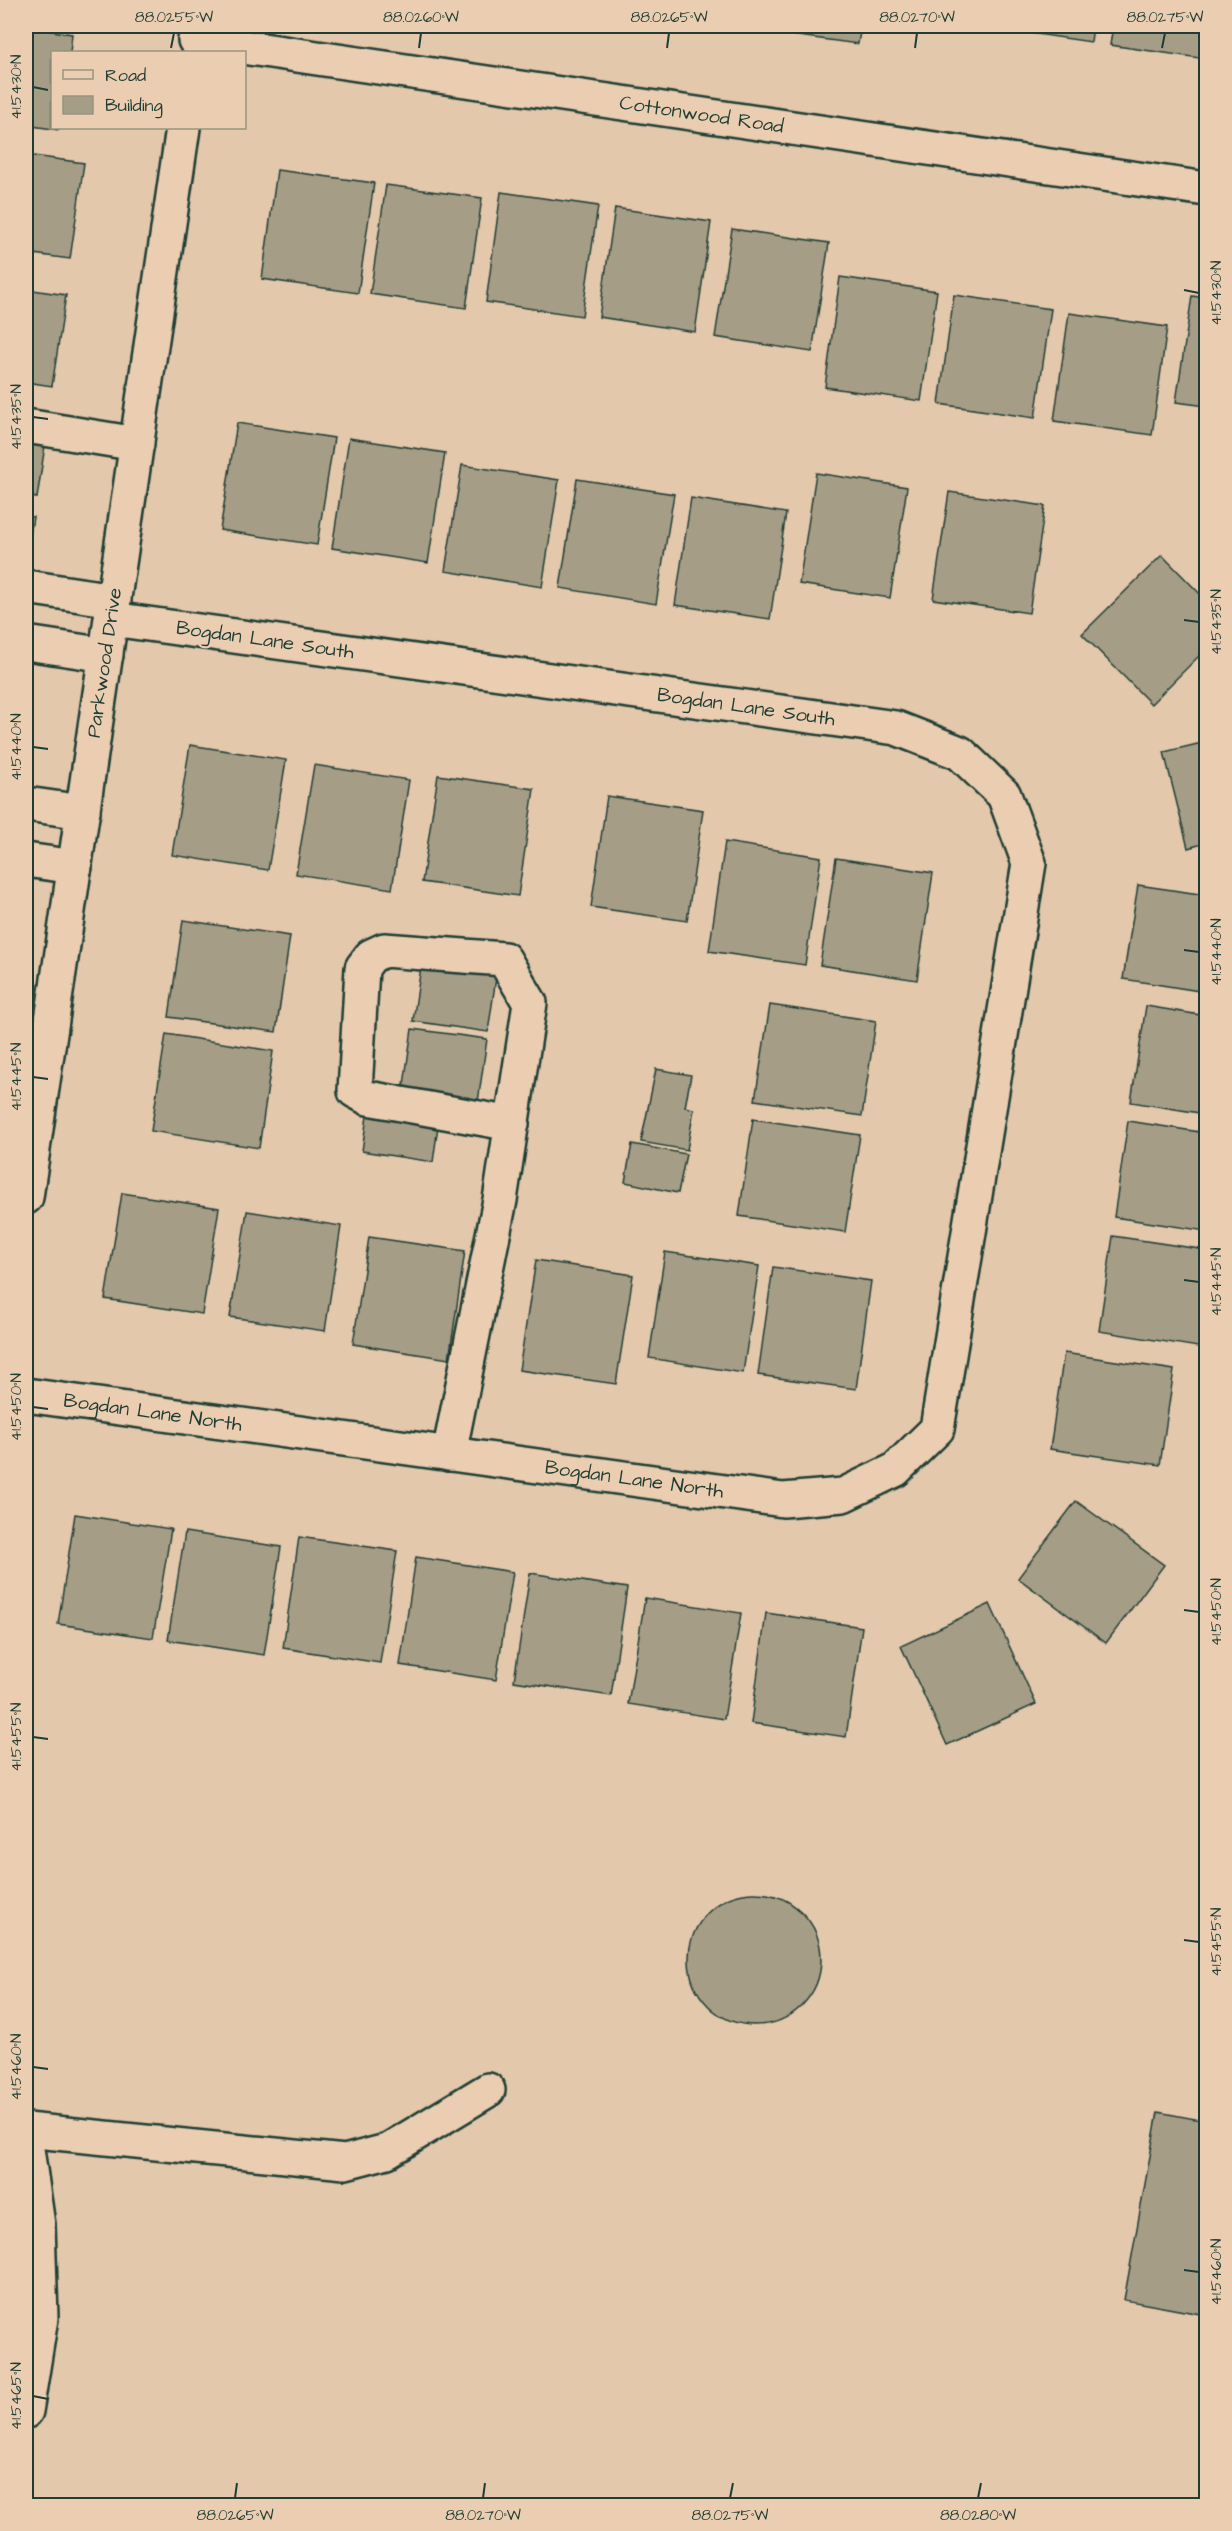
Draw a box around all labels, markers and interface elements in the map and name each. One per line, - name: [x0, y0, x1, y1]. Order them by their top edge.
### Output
- text: 88.0255°W: [135, 7, 213, 28]
- text: 88.0260°W: [383, 7, 459, 28]
- text: 88.0265°W: [630, 7, 708, 28]
- text: 88.0270°W: [879, 7, 955, 28]
- text: 88.0275°W: [1127, 7, 1203, 28]
- legend: [51, 51, 246, 129]
- text: 41.5430°N: [6, 55, 27, 119]
- text: Road: [105, 63, 146, 88]
- street label: Cottonwood Road: [617, 89, 786, 141]
- text: Building: [105, 93, 163, 119]
- text: 41.5430°N: [1206, 261, 1227, 325]
- text: 41.5435°N: [6, 384, 27, 450]
- street label: Parkwood Drive: [80, 586, 129, 740]
- text: 41.5435°N: [1206, 589, 1227, 655]
- street label: Bogdan Lane South: [174, 614, 356, 667]
- street label: Bogdan Lane South: [655, 681, 837, 734]
- text: 41.5440°N: [6, 713, 27, 781]
- text: 41.5440°N: [1206, 918, 1227, 986]
- text: 41.5445°N: [6, 1043, 27, 1111]
- text: 41.5445°N: [1206, 1248, 1227, 1316]
- text: 41.5450°N: [6, 1373, 27, 1441]
- street label: Bogdan Lane North: [62, 1386, 244, 1439]
- street label: Bogdan Lane North: [543, 1453, 725, 1506]
- text: 41.5450°N: [1206, 1578, 1227, 1646]
- text: 41.5455°N: [6, 1702, 27, 1772]
- text: 41.5455°N: [1206, 1907, 1227, 1977]
- text: 41.5460°N: [6, 2034, 27, 2100]
- text: 41.5460°N: [1206, 2239, 1227, 2305]
- text: 41.5465°N: [6, 2362, 27, 2430]
- text: 88.0265°W: [196, 2505, 274, 2526]
- text: 88.0270°W: [445, 2505, 521, 2526]
- text: 88.0275°W: [692, 2505, 768, 2526]
- text: 88.0280°W: [940, 2505, 1016, 2526]

